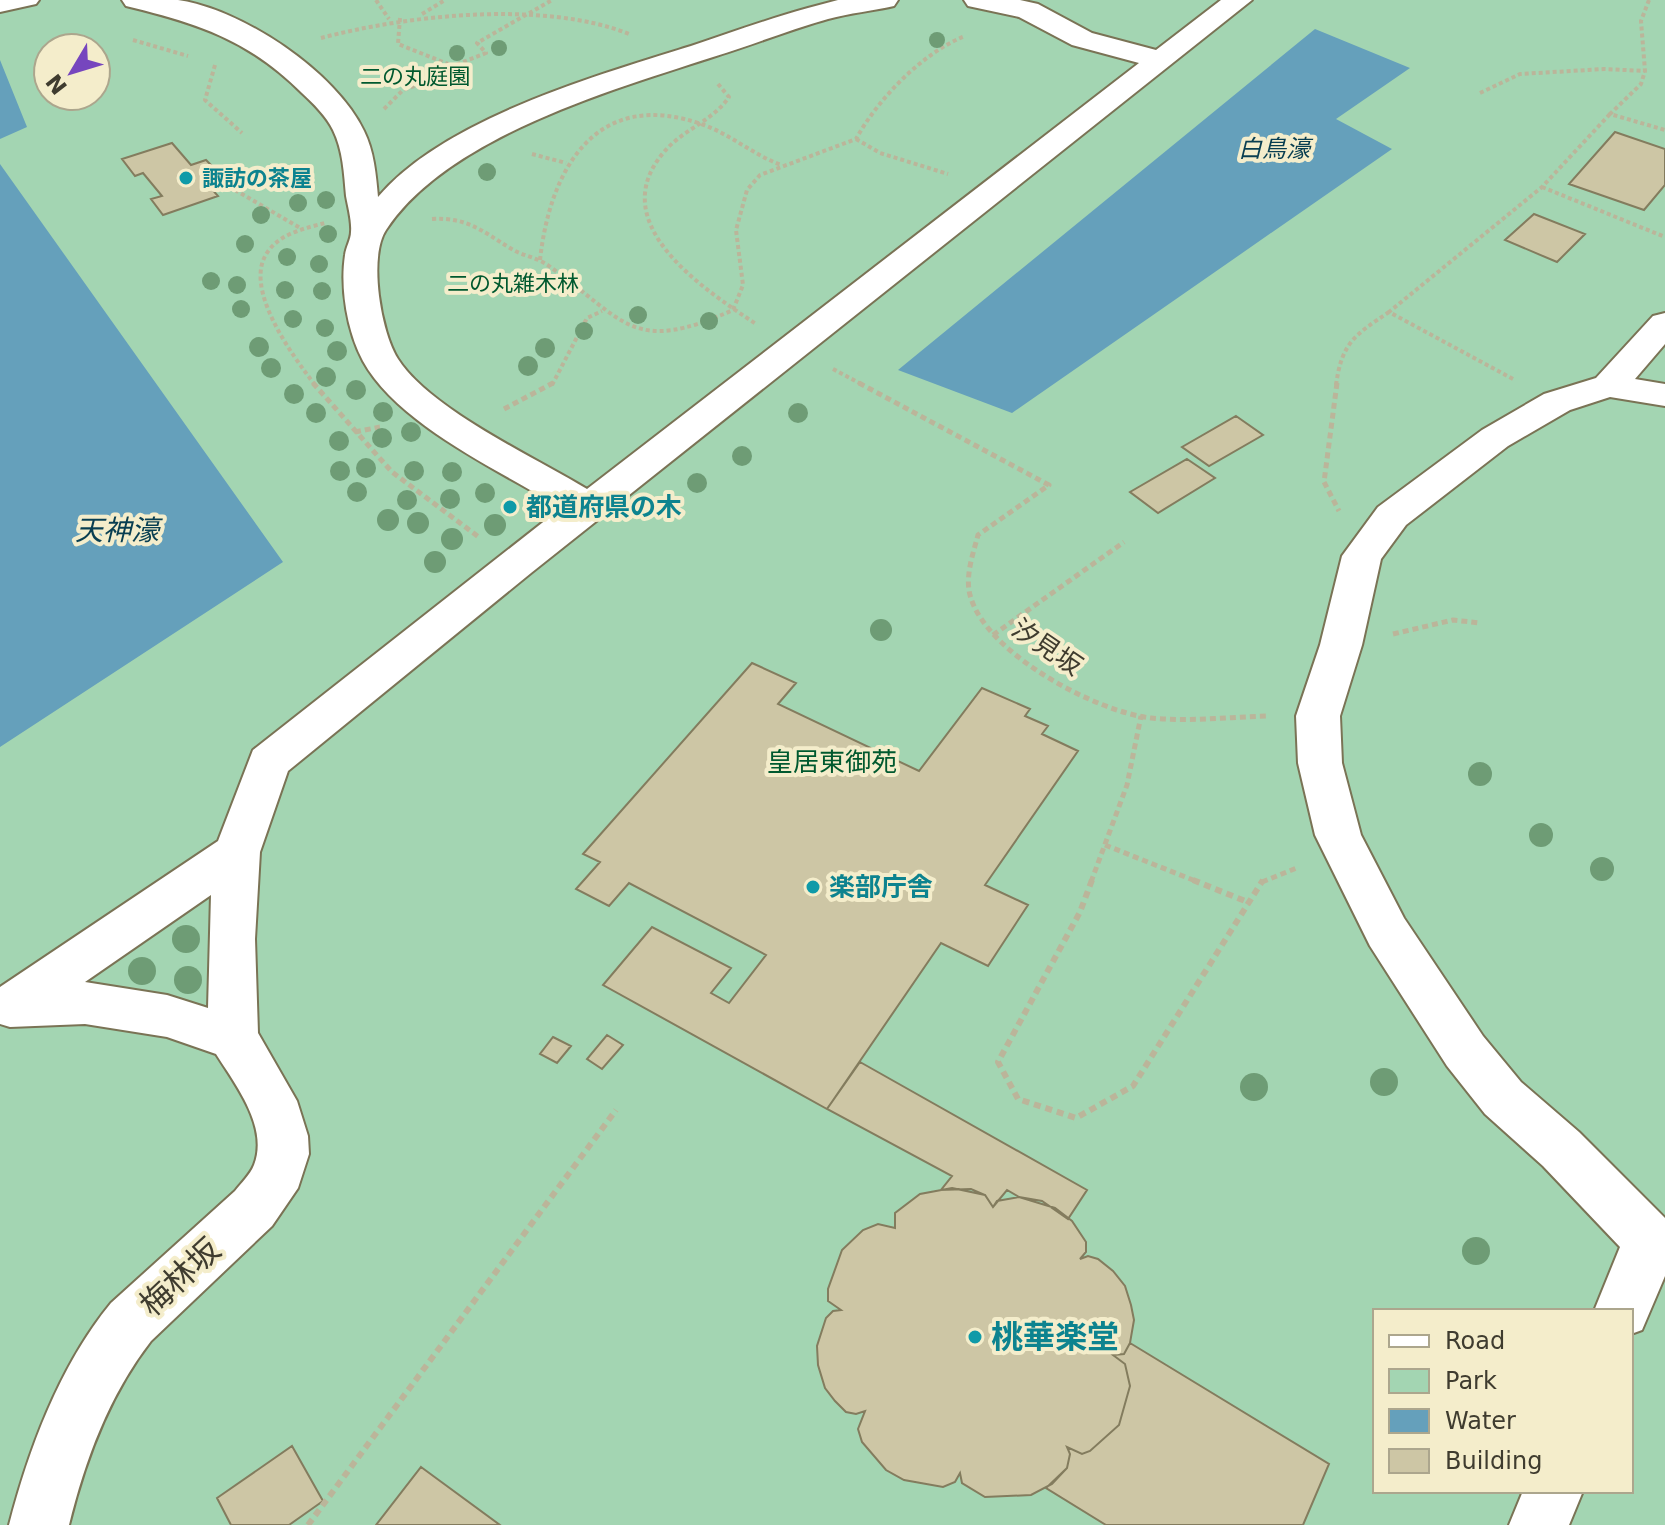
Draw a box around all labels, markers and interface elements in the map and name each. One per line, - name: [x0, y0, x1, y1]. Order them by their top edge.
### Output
- north arrow: [32, 32, 112, 112]
- park label: 二の丸庭園: [360, 64, 470, 89]
- text: N: [41, 69, 72, 99]
- water label: 白鳥濠: [1238, 135, 1314, 163]
- place label: 諏訪の茶屋: [202, 166, 312, 191]
- marker: 諏訪の茶屋: [177, 169, 195, 187]
- park label: 二の丸雑木林: [447, 271, 579, 296]
- place label: 都道府県の木: [526, 492, 682, 522]
- marker: 都道府県の木: [501, 498, 519, 516]
- water label: 天神濠: [75, 514, 163, 547]
- street label: 汐見坂: [1006, 613, 1088, 681]
- park label: 皇居東御苑: [767, 747, 897, 777]
- place label: 楽部庁舎: [829, 872, 933, 902]
- marker: 楽部庁舎: [804, 878, 822, 896]
- street label: 梅林坂: [132, 1230, 228, 1324]
- legend: [1373, 1309, 1633, 1493]
- place label: 桃華楽堂: [991, 1318, 1119, 1356]
- text: Road: [1445, 1327, 1505, 1355]
- marker: 桃華楽堂: [966, 1328, 984, 1346]
- text: Park: [1445, 1367, 1497, 1395]
- text: Water: [1445, 1407, 1516, 1435]
- text: Building: [1445, 1447, 1542, 1475]

